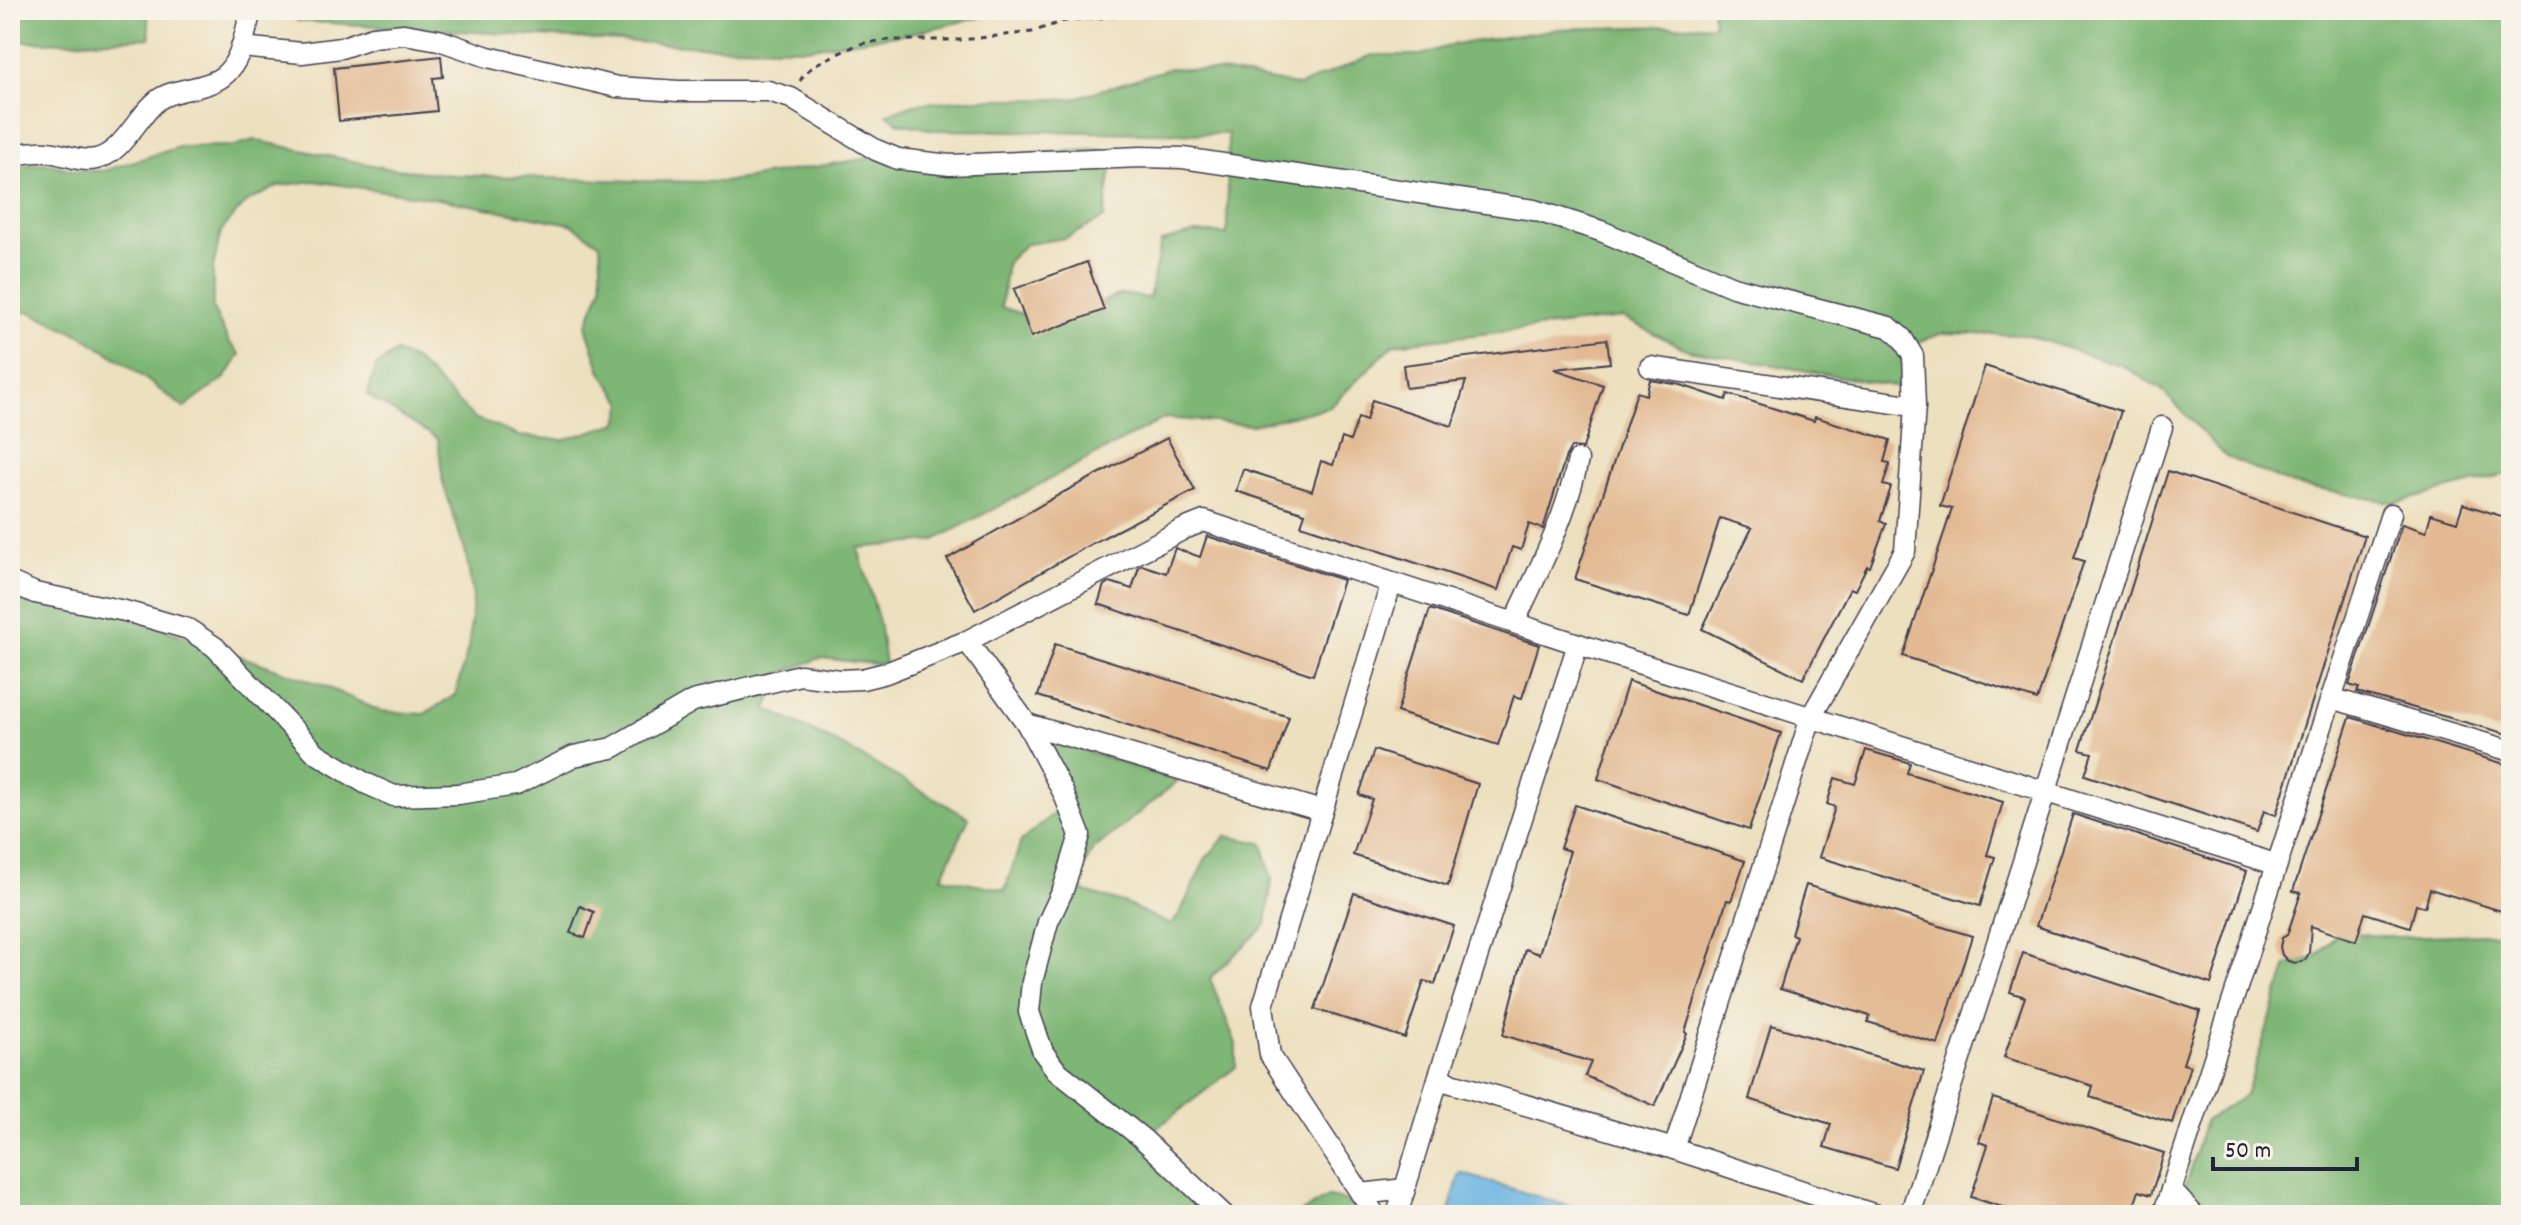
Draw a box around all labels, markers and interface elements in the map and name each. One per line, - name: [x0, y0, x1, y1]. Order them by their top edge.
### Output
- scale bar: [2213, 1121, 2357, 1171]
- text: 50 m: [2225, 1135, 2271, 1169]

